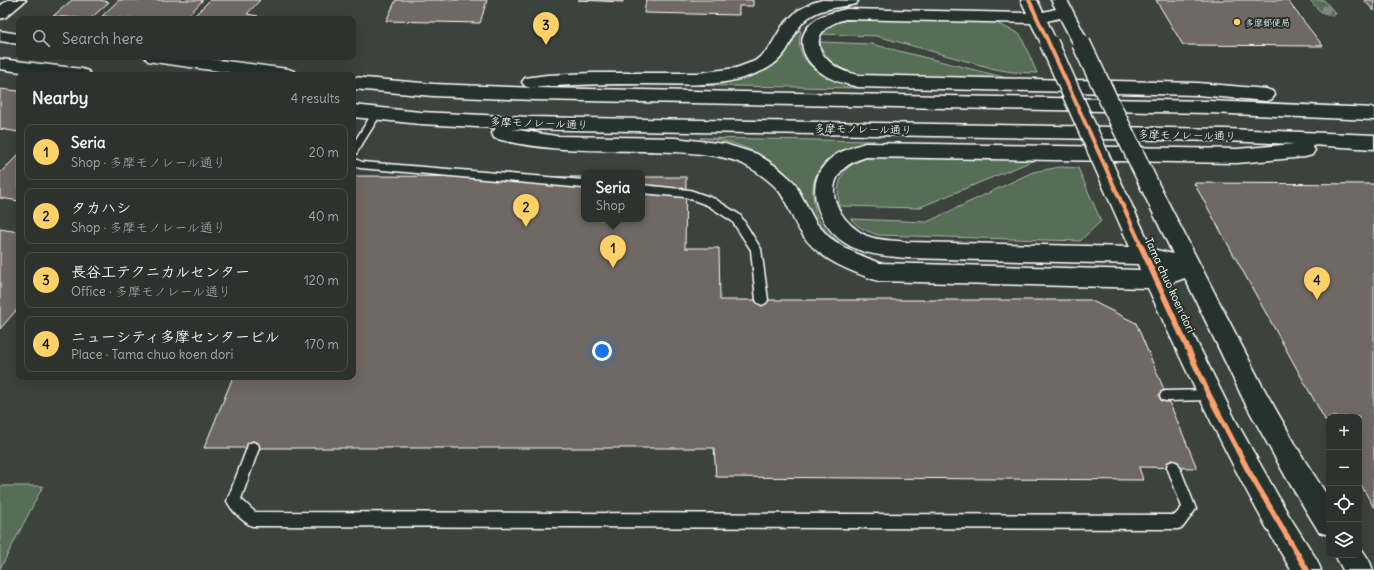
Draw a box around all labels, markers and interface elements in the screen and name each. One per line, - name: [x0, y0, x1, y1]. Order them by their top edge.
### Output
- pin: 3: [533, 12, 559, 45]
- search box: [16, 16, 356, 60]
- marker: 多摩郵便局: [1232, 17, 1242, 27]
- place label: 多摩郵便局: [1245, 17, 1290, 28]
- icon: search: [30, 27, 52, 49]
- text: Search here: [62, 29, 143, 48]
- text: Nearby: [32, 87, 88, 109]
- text: 4 results: [291, 90, 340, 107]
- street label: 多摩モノレール通り: [490, 114, 588, 132]
- street label: 多摩モノレール通り: [814, 121, 912, 137]
- street label: 多摩モノレール通り: [1138, 127, 1236, 143]
- text: Seria: [71, 133, 105, 152]
- text: 1: [43, 144, 49, 161]
- text: 20 m: [309, 144, 339, 161]
- text: Shop · 多摩モノレール通り: [71, 154, 226, 171]
- popup: [581, 170, 645, 222]
- text: Seria: [596, 178, 630, 197]
- pin: 2: [513, 194, 539, 227]
- text: Shop: [596, 197, 625, 214]
- text: タカハシ: [71, 198, 131, 217]
- text: 2: [42, 208, 50, 225]
- text: 40 m: [308, 208, 339, 225]
- text: Shop · 多摩モノレール通り: [71, 219, 226, 236]
- pin: 1: [600, 235, 626, 268]
- street label: Tama chuo koen dori: [1142, 235, 1198, 335]
- text: 長谷工テクニカルセンター: [71, 262, 250, 281]
- pin: 4: [1304, 267, 1330, 300]
- text: 3: [42, 272, 50, 289]
- text: 120 m: [304, 272, 339, 289]
- text: Office · 多摩モノレール通り: [71, 283, 231, 300]
- text: ニューシティ多摩センタービル: [71, 327, 280, 346]
- text: 4: [42, 336, 50, 353]
- text: 170 m: [304, 336, 339, 353]
- your location: [592, 341, 612, 361]
- text: Place · Tama chuo koen dori: [71, 346, 233, 363]
- map controls: [1326, 414, 1362, 558]
- button: +: [1326, 414, 1362, 450]
- button: −: [1326, 450, 1362, 486]
- button: locate: [1326, 486, 1362, 522]
- button: layers: [1326, 522, 1362, 558]

